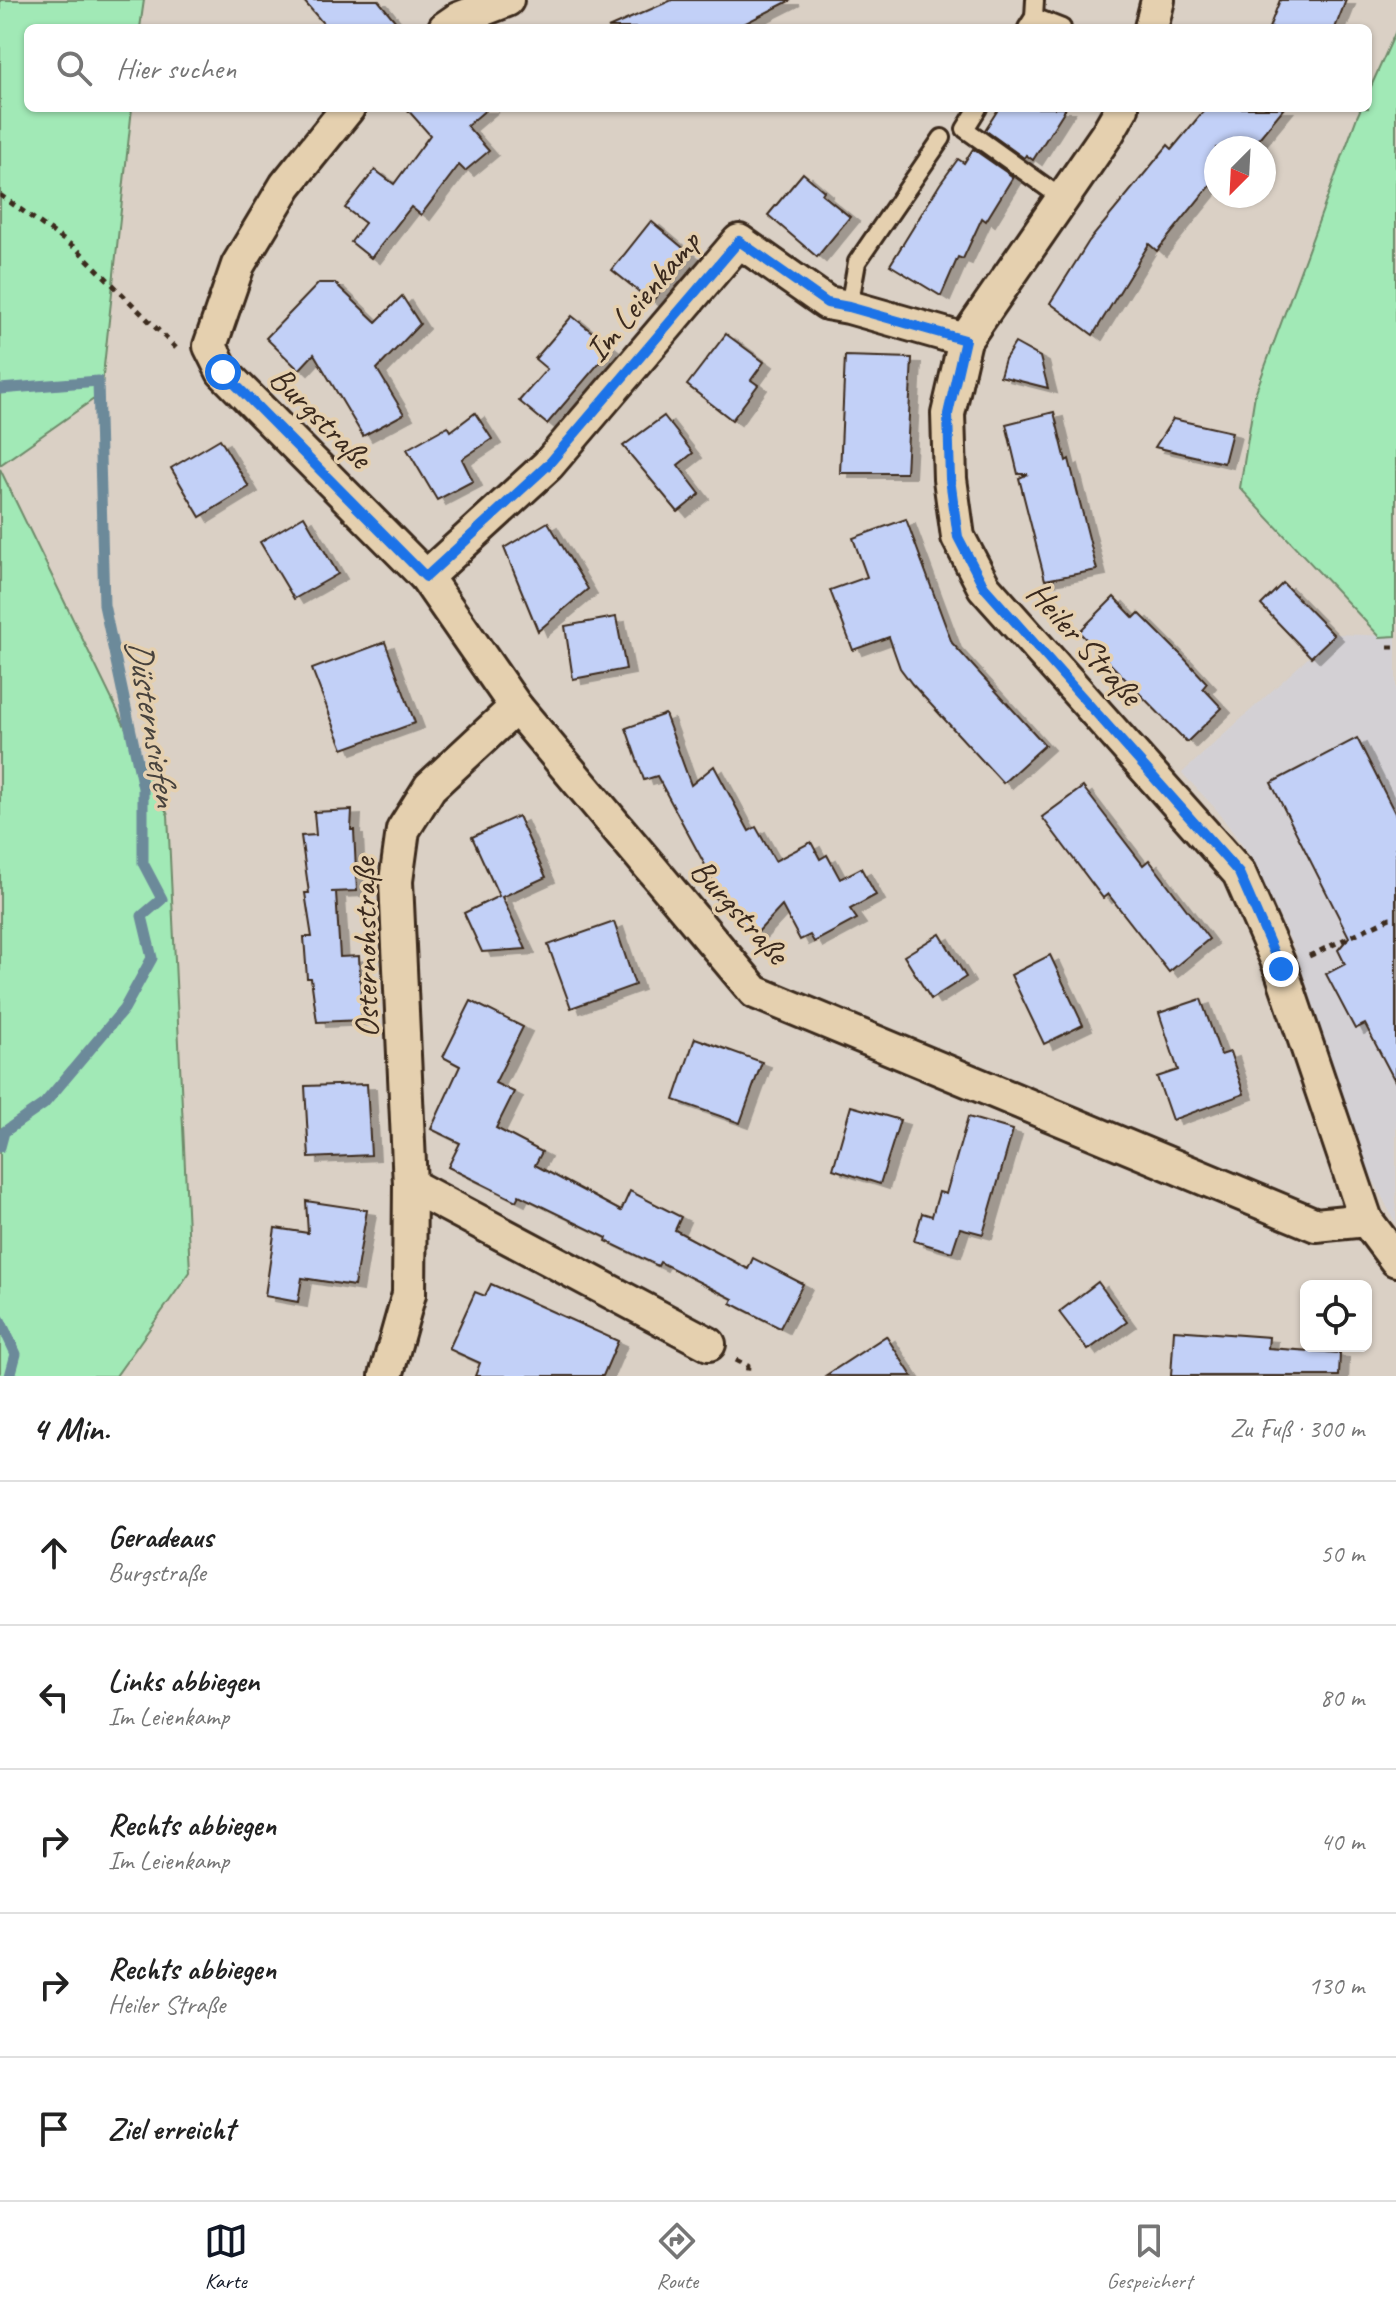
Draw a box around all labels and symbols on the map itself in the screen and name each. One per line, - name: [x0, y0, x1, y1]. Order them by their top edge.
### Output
- north arrow: [1204, 136, 1276, 208]
- street label: Im Leienkamp: [575, 220, 711, 370]
- route start: [205, 354, 241, 390]
- street label: Burgstraße: [261, 357, 383, 479]
- street label: Heiler Straße: [1018, 572, 1154, 716]
- water label: Düsternsiefen: [116, 635, 191, 812]
- street label: Burgstraße: [681, 849, 801, 975]
- street label: Osternohstraße: [342, 855, 388, 1038]
- route end: [1263, 951, 1299, 987]

